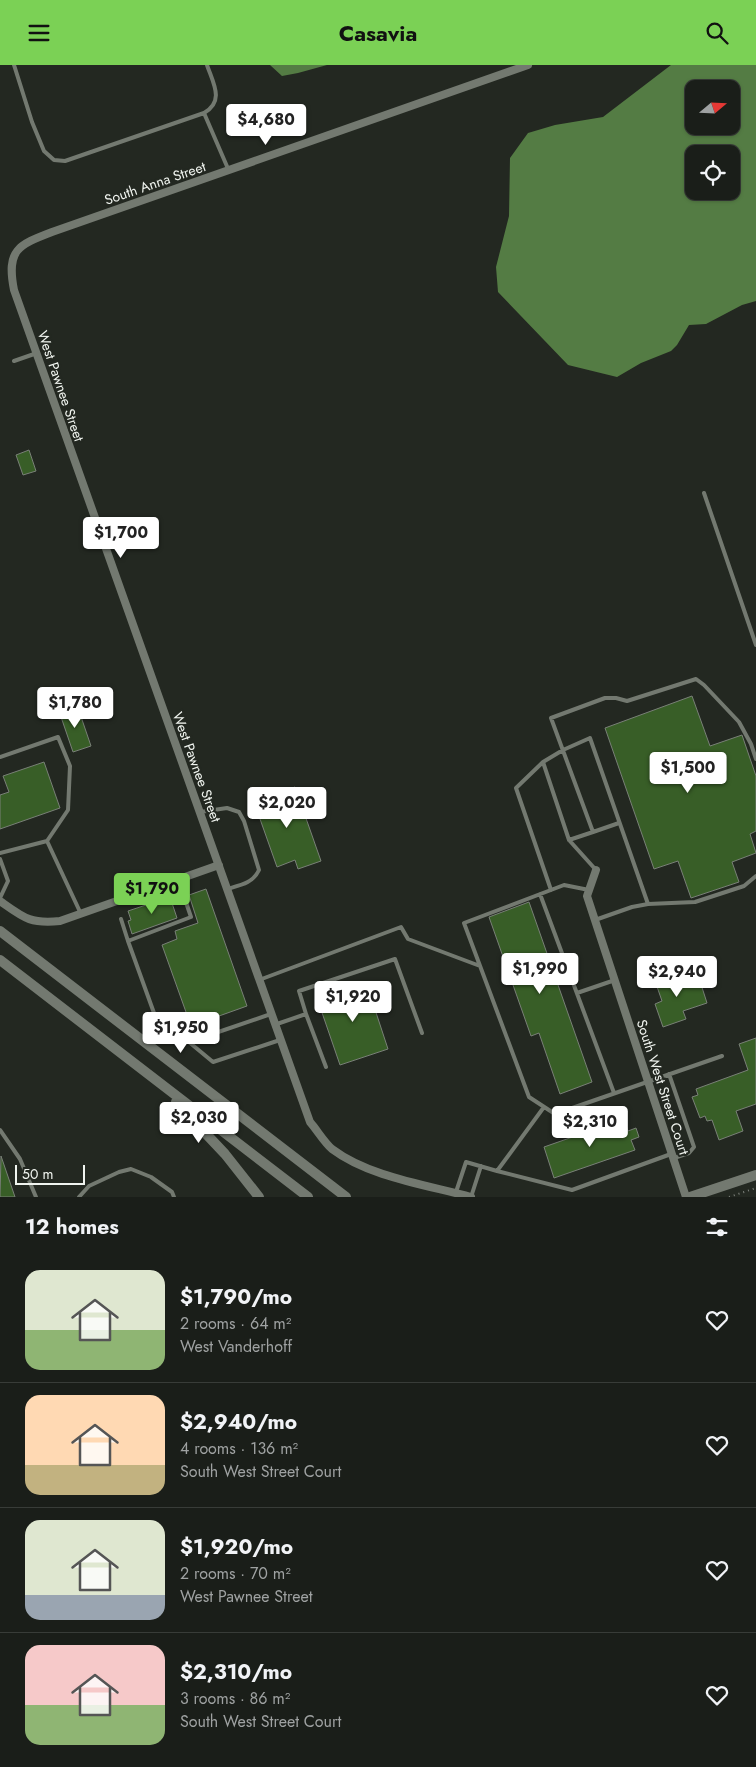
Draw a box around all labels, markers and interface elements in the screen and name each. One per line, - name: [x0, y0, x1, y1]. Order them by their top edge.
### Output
- text: Casavia: [339, 17, 417, 49]
- icon: menu: [25, 19, 53, 47]
- icon: search: [703, 19, 731, 47]
- north arrow: [685, 80, 740, 135]
- map controls: [685, 80, 740, 200]
- pin: $4,680: [225, 103, 307, 146]
- text: $4,680: [237, 108, 295, 131]
- button: locate: [685, 145, 740, 200]
- street label: South Anna Street: [102, 156, 209, 210]
- street label: West Pawnee Street: [33, 328, 90, 445]
- pin: $1,700: [80, 517, 162, 559]
- text: $1,700: [94, 521, 148, 544]
- pin: $1,780: [34, 687, 116, 729]
- text: $1,780: [48, 691, 102, 714]
- street label: West Pawnee Street: [168, 709, 226, 826]
- pin: $1,500: [647, 751, 729, 794]
- text: $1,500: [661, 756, 715, 779]
- pin: $2,020: [246, 787, 328, 829]
- text: $2,020: [258, 791, 316, 814]
- pin: $1,790: [111, 873, 193, 915]
- text: $1,790: [125, 877, 179, 900]
- pin: $1,990: [499, 953, 581, 995]
- pin: $2,940: [636, 955, 718, 998]
- text: $1,990: [512, 957, 568, 980]
- text: $2,940: [648, 960, 706, 983]
- pin: $1,920: [312, 981, 394, 1023]
- text: $1,920: [325, 985, 381, 1008]
- pin: $1,950: [140, 1011, 222, 1054]
- text: $1,950: [154, 1016, 208, 1039]
- street label: South West Street Court: [632, 1017, 695, 1158]
- pin: $2,030: [158, 1101, 240, 1144]
- pin: $2,310: [549, 1105, 631, 1148]
- text: $2,030: [171, 1106, 227, 1129]
- text: $2,310: [563, 1110, 617, 1133]
- scale bar: [15, 1162, 85, 1185]
- text: 50 m: [22, 1164, 53, 1184]
- text: 12 homes: [25, 1212, 119, 1242]
- icon: filters: [703, 1213, 731, 1241]
- text: $1,790/mo: [180, 1282, 292, 1312]
- icon: home: [65, 1290, 125, 1350]
- icon: heart: [703, 1306, 731, 1334]
- text: 2 rooms · 64 m²: [180, 1312, 291, 1335]
- text: West Vanderhoff: [180, 1335, 292, 1358]
- text: $2,940/mo: [180, 1407, 297, 1437]
- icon: home: [65, 1415, 125, 1475]
- icon: heart: [703, 1431, 731, 1459]
- text: 4 rooms · 136 m²: [180, 1437, 298, 1460]
- text: South West Street Court: [180, 1460, 341, 1483]
- text: $1,920/mo: [180, 1532, 293, 1562]
- icon: home: [65, 1540, 125, 1600]
- icon: heart: [703, 1556, 731, 1584]
- text: 2 rooms · 70 m²: [180, 1562, 291, 1585]
- text: West Pawnee Street: [180, 1585, 313, 1608]
- text: $2,310/mo: [180, 1657, 292, 1687]
- icon: home: [65, 1665, 125, 1725]
- icon: heart: [703, 1681, 731, 1709]
- text: 3 rooms · 86 m²: [180, 1687, 290, 1710]
- text: South West Street Court: [180, 1710, 341, 1733]

